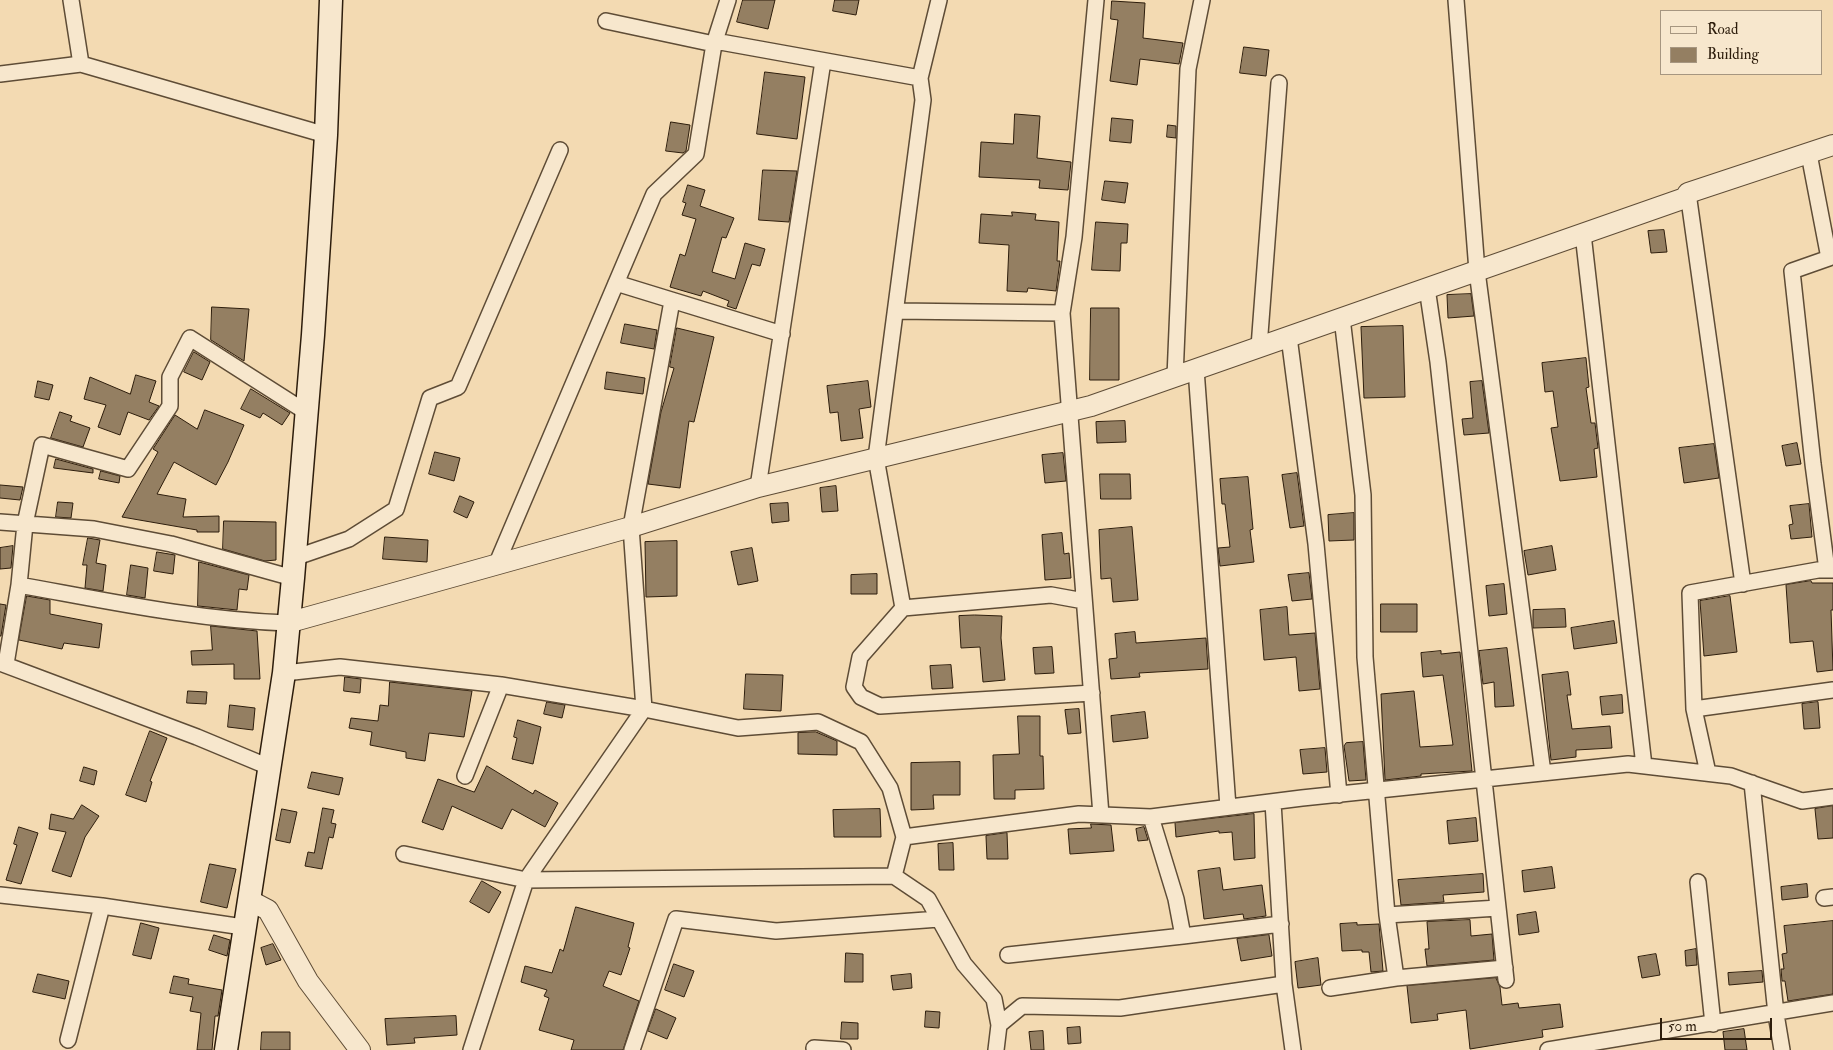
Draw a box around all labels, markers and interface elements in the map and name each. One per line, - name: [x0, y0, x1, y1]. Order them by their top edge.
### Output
- legend: [1660, 10, 1823, 75]
- text: Road: [1707, 20, 1738, 39]
- text: Building: [1707, 45, 1759, 64]
- scale bar: [1663, 1008, 1776, 1040]
- text: 50 m: [1668, 1017, 1697, 1036]

